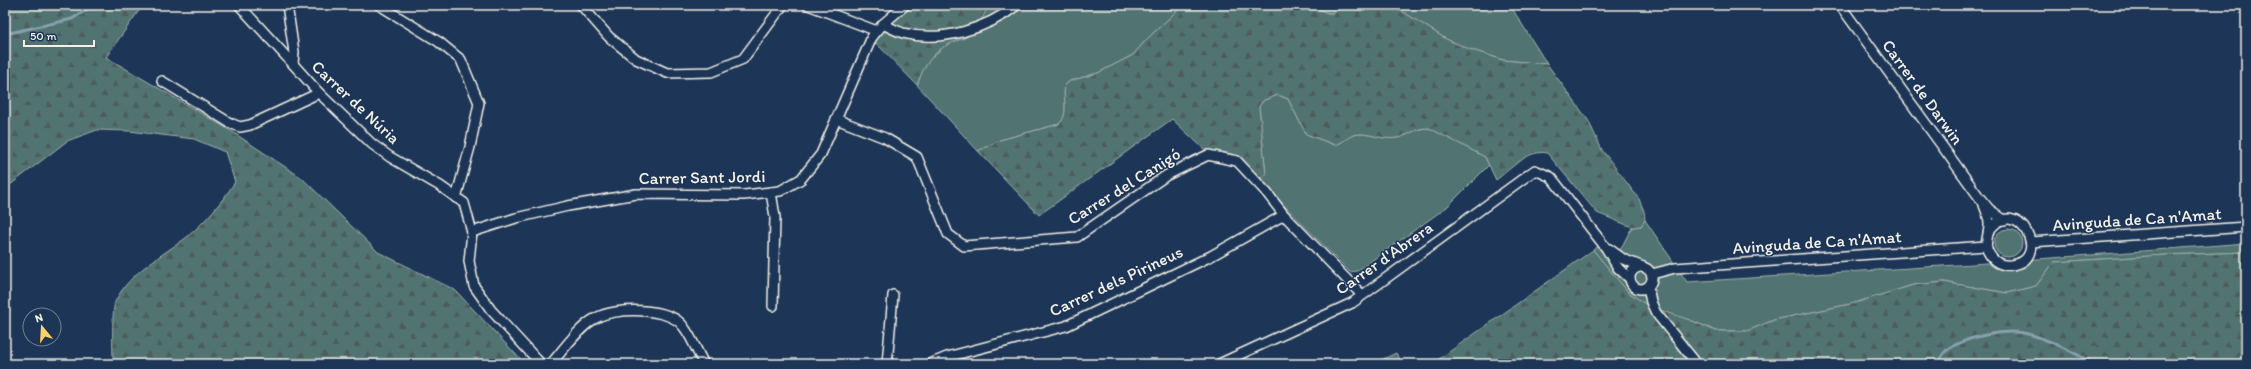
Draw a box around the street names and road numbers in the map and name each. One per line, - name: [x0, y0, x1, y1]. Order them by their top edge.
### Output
- street label: Carrer de Darwin: [1878, 36, 1968, 149]
- street label: Carrer de Núria: [308, 56, 404, 148]
- street label: Carrer del Canigó: [1064, 143, 1184, 229]
- street label: Carrer Sant Jordi: [638, 166, 766, 188]
- street label: Avinguda de Ca n'Amat: [2052, 203, 2223, 235]
- street label: Carrer d'Abrera: [1332, 217, 1436, 299]
- street label: Avinguda de Ca n'Amat: [1732, 226, 1903, 258]
- street label: Carrer dels Pirineus: [1046, 241, 1186, 321]

